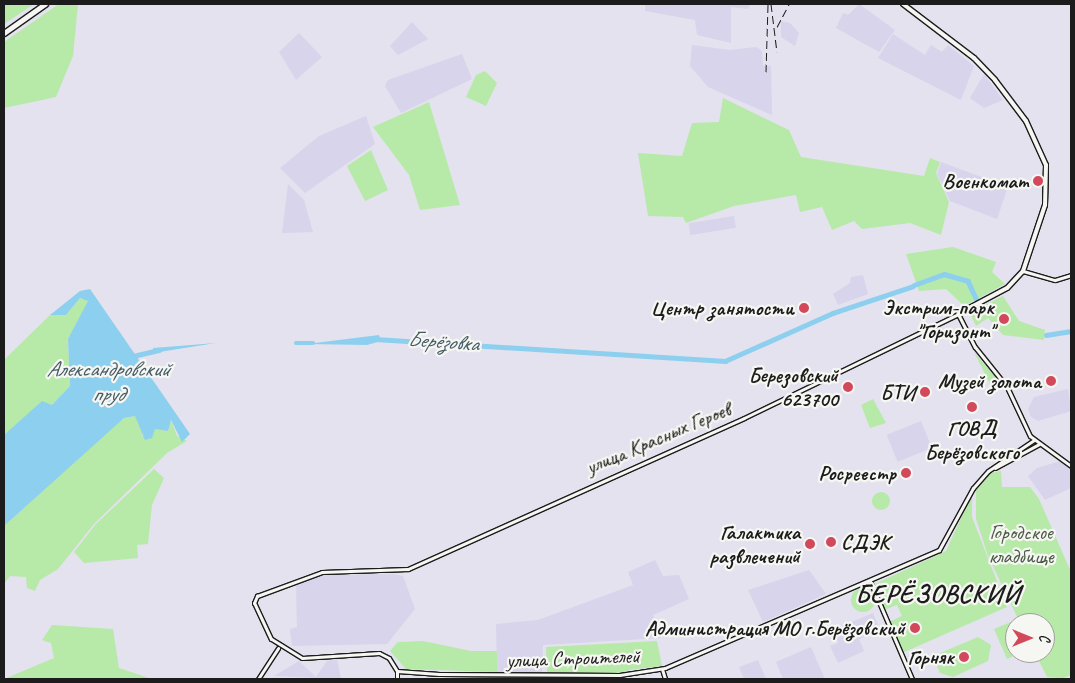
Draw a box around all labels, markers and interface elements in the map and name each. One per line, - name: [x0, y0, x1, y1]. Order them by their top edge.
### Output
- place label: Военкомат: [942, 168, 1028, 194]
- marker: Военкомат: [1032, 175, 1044, 187]
- place label: Экстрим-парк "Горизонт": [883, 294, 994, 344]
- place label: Центр занятости: [653, 295, 794, 321]
- marker: Центр занятости: [798, 302, 810, 314]
- marker: Экстрим-парк "Горизонт": [998, 313, 1010, 325]
- water label: Берёзовка: [407, 326, 479, 358]
- water label: Александровский пруд: [47, 356, 169, 408]
- place label: Березовский 623700: [749, 362, 838, 412]
- place label: Музей золота: [938, 368, 1041, 394]
- marker: Музей золота: [1045, 375, 1057, 387]
- place label: БТИ: [880, 379, 915, 405]
- marker: Березовский 623700: [842, 381, 854, 393]
- marker: БТИ: [919, 386, 931, 398]
- street label: улица Красных Героев: [582, 396, 734, 480]
- marker: ГОВД Берёзовского: [966, 401, 978, 413]
- place label: ГОВД Берёзовского: [925, 415, 1019, 465]
- place label: Росреестр: [818, 460, 896, 486]
- marker: Росреестр: [900, 467, 912, 479]
- place label: Галактика развлечений: [710, 519, 800, 569]
- park label: Городское кладбище: [988, 519, 1054, 569]
- place label: СДЭК: [841, 529, 889, 555]
- marker: СДЭК: [825, 536, 837, 548]
- marker: Галактика развлечений: [804, 538, 816, 550]
- district label: БЕРЁЗОВСКИЙ: [851, 578, 1025, 610]
- north arrow: [1005, 613, 1055, 663]
- place label: Администрация МО г.Берёзовский: [645, 615, 905, 641]
- marker: Администрация МО г.Берёзовский: [909, 622, 921, 634]
- text: С: [1036, 635, 1053, 641]
- street label: улица Строителей: [506, 643, 640, 673]
- place label: Горняк: [908, 644, 954, 670]
- marker: Горняк: [958, 651, 970, 663]

